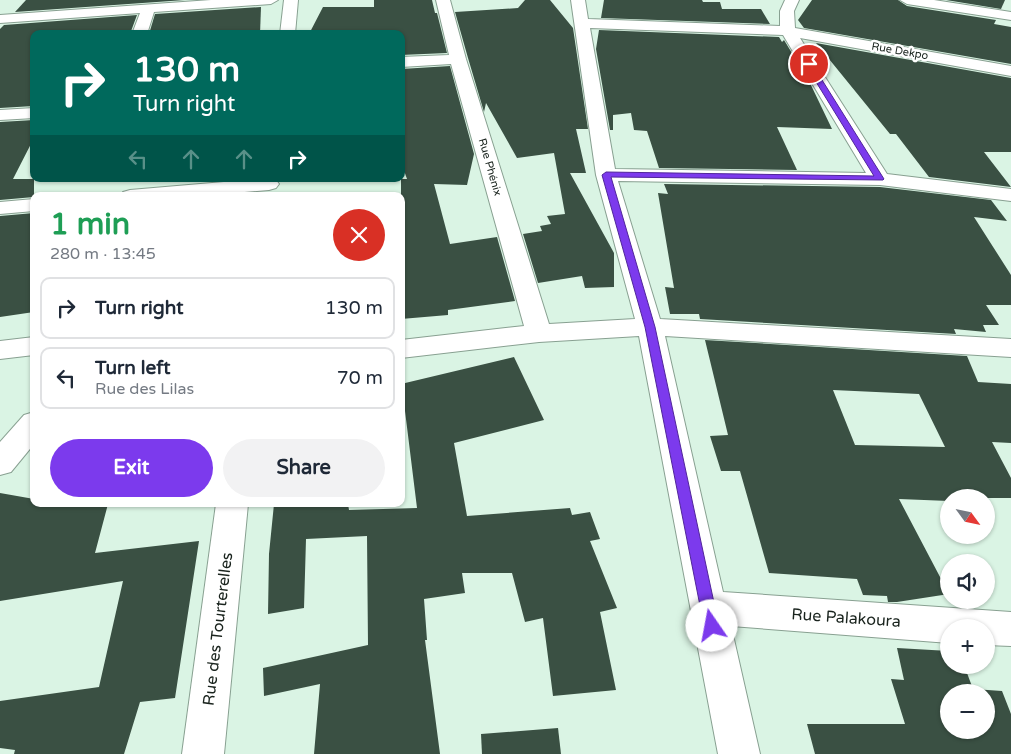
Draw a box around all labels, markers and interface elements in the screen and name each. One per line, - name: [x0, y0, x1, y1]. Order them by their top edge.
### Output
- street label: Rue Dekpo: [871, 40, 930, 62]
- pin: [788, 43, 830, 85]
- text: 130 m: [133, 49, 240, 91]
- icon: right: [50, 50, 115, 115]
- icon: arrive: [795, 50, 823, 78]
- text: Turn right: [133, 91, 235, 117]
- street label: Rue Phénix: [476, 137, 504, 197]
- icon: left: [124, 145, 152, 173]
- icon: ahead: [177, 145, 205, 173]
- icon: ahead: [230, 145, 258, 173]
- icon: right: [283, 145, 311, 173]
- text: 1 min: [50, 206, 130, 243]
- button: close: [333, 209, 385, 261]
- text: 280 m · 13:45: [50, 244, 156, 264]
- icon: right: [52, 294, 80, 322]
- text: Turn right: [95, 297, 183, 319]
- text: 130 m: [325, 297, 383, 319]
- text: Turn left: [95, 357, 171, 379]
- icon: left: [52, 364, 80, 392]
- text: 70 m: [337, 367, 383, 389]
- text: Rue des Lilas: [95, 379, 194, 399]
- button: Exit: [50, 439, 213, 497]
- button: Share: [223, 439, 385, 497]
- north arrow: [940, 489, 995, 544]
- map controls: [940, 489, 995, 739]
- street label: Rue des Tourterelles: [199, 551, 237, 707]
- button: sound: [940, 554, 995, 609]
- position arrow: [685, 599, 737, 651]
- street label: Rue Palakoura: [791, 604, 901, 632]
- button: +: [940, 619, 995, 674]
- button: −: [940, 684, 995, 739]

